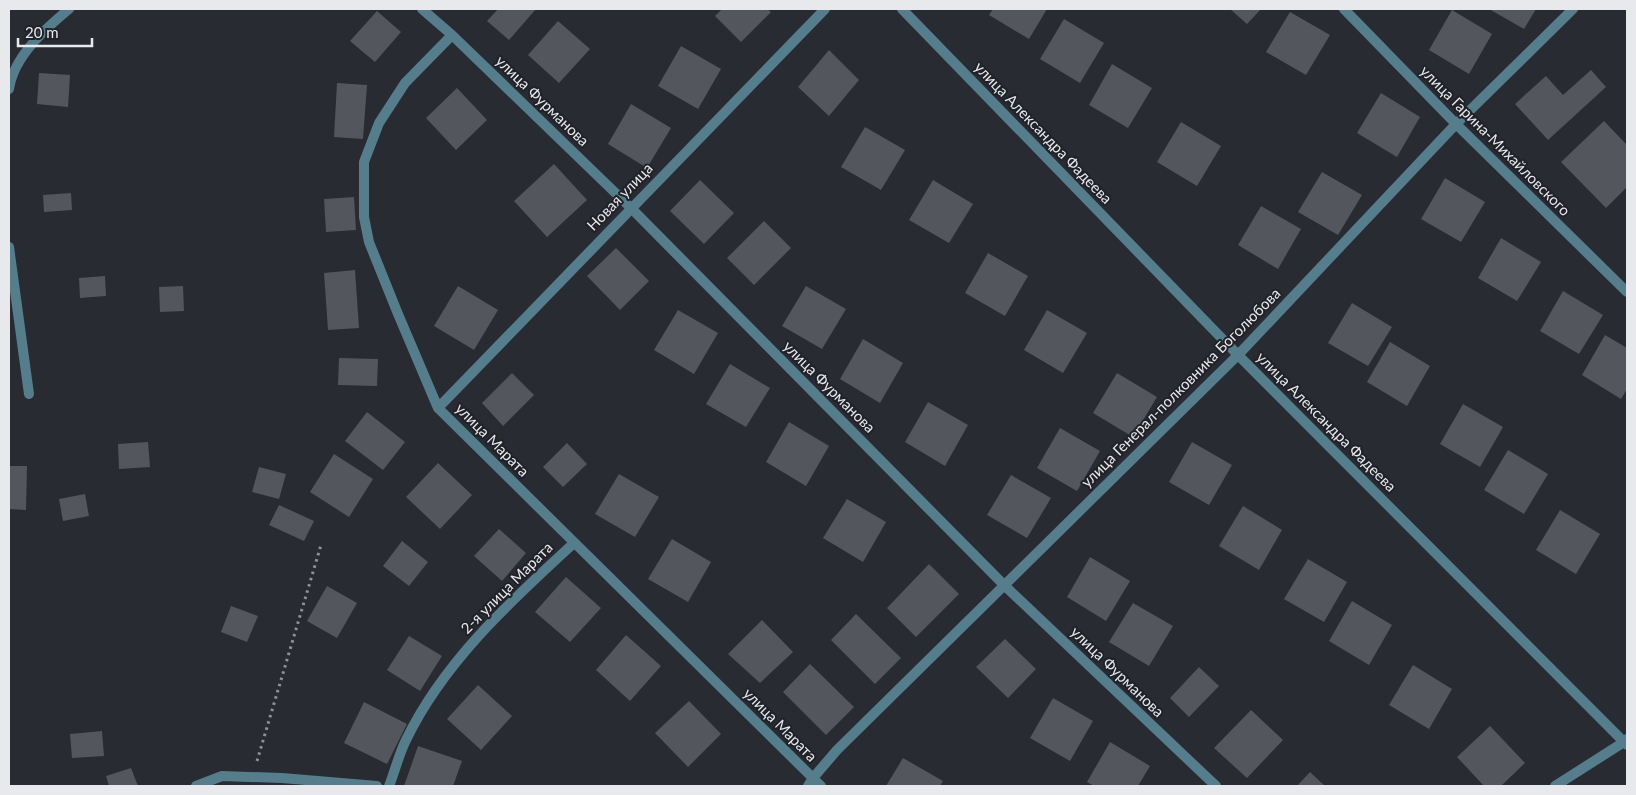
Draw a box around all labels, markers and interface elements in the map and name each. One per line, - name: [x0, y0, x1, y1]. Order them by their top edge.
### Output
- scale bar: [18, 15, 91, 47]
- text: 20 m: [25, 23, 59, 41]
- street label: улица Фурманова: [492, 51, 593, 149]
- street label: улица Александра Фадеева: [971, 58, 1116, 207]
- street label: улица Гарина-Михайловского: [1417, 62, 1574, 219]
- street label: Новая улица: [583, 159, 656, 234]
- street label: улица Генерал-полковника Боголюбова: [1077, 284, 1284, 491]
- street label: улица Фурманова: [780, 337, 879, 436]
- street label: улица Александра Фадеева: [1253, 348, 1400, 495]
- street label: улица Марата: [452, 399, 533, 480]
- street label: 2-я улица Марата: [457, 538, 556, 637]
- street label: улица Фурманова: [1067, 622, 1168, 720]
- street label: улица Марата: [740, 684, 821, 765]

